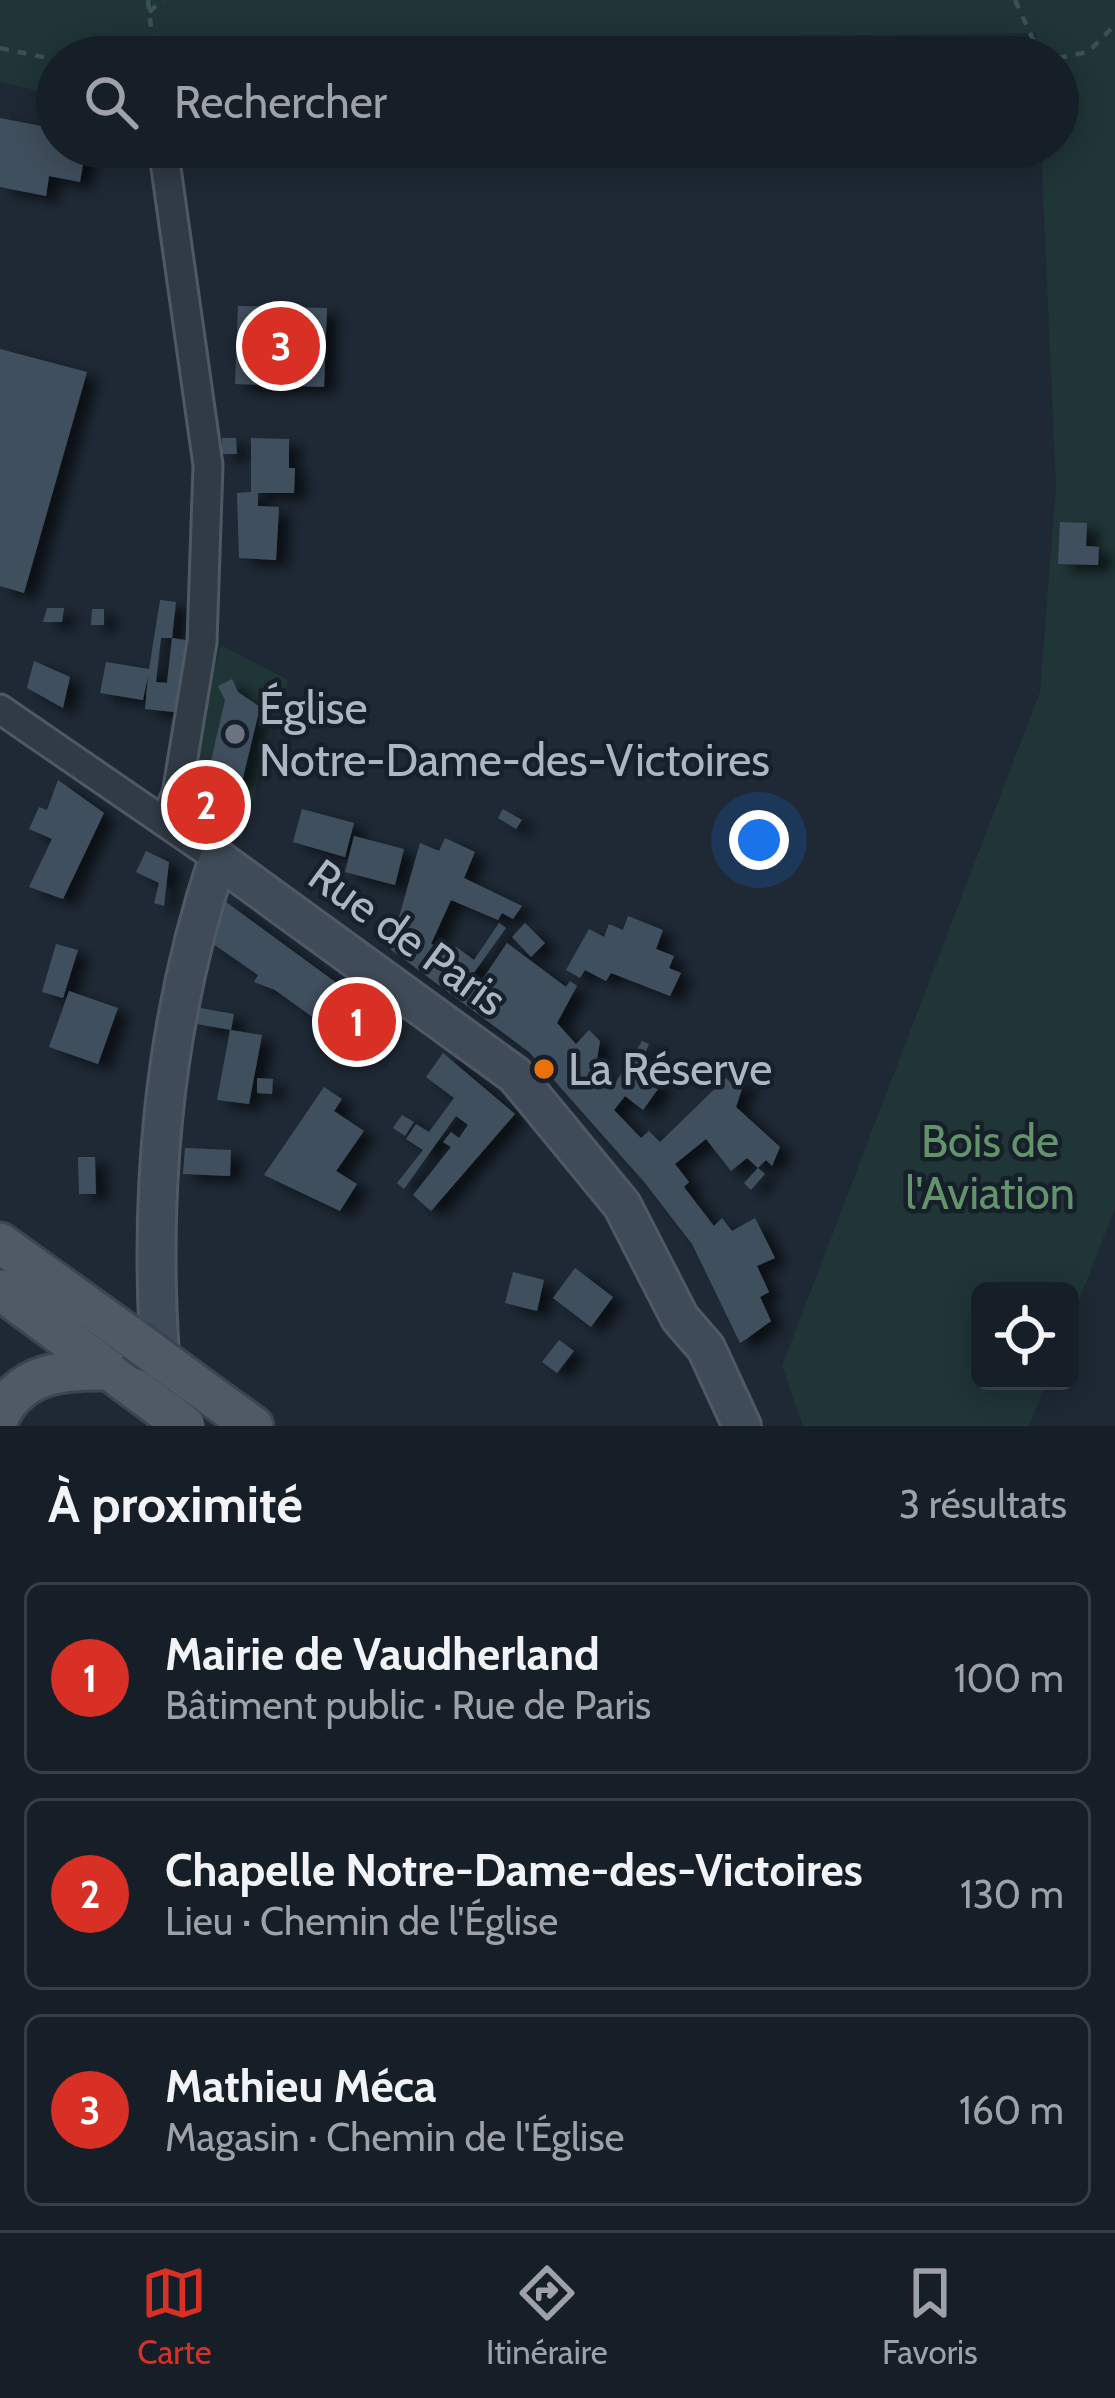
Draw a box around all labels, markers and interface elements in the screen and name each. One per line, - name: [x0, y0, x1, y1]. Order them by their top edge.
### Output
- search box: [36, 36, 1079, 168]
- icon: search: [78, 69, 144, 135]
- text: Rechercher: [174, 75, 387, 129]
- pin: 3: [242, 301, 320, 391]
- place label: Église Notre-Dame-des-Victoires: [259, 681, 770, 787]
- marker: Église Notre-Dame-des-Victoires: [222, 721, 248, 747]
- pin: 2: [167, 760, 245, 850]
- your location: [729, 810, 789, 870]
- street label: Rue de Paris: [299, 847, 517, 1027]
- pin: 1: [318, 977, 396, 1067]
- place label: La Réserve: [568, 1042, 772, 1096]
- marker: La Réserve: [531, 1056, 557, 1082]
- park label: Bois de l'Aviation: [905, 1114, 1075, 1220]
- map controls: [971, 1282, 1079, 1390]
- button: locate: [971, 1282, 1079, 1390]
- text: À proximité: [48, 1473, 303, 1535]
- text: 3 résultats: [899, 1480, 1067, 1528]
- text: Mairie de Vaudherland: [165, 1627, 600, 1681]
- text: 1: [83, 1654, 97, 1702]
- text: 100 m: [954, 1654, 1064, 1702]
- text: Bâtiment public · Rue de Paris: [165, 1681, 651, 1729]
- text: Chapelle Notre-Dame-des-Victoires: [165, 1843, 863, 1897]
- text: 2: [80, 1870, 100, 1918]
- text: 130 m: [960, 1870, 1064, 1918]
- text: Lieu · Chemin de l'Église: [165, 1897, 558, 1945]
- text: Mathieu Méca: [165, 2059, 436, 2113]
- text: 3: [79, 2086, 101, 2134]
- text: 160 m: [959, 2086, 1064, 2134]
- text: Magasin · Chemin de l'Église: [165, 2113, 625, 2161]
- tab: Carte: [137, 2260, 212, 2372]
- tab: Itinéraire: [486, 2260, 608, 2372]
- tab: Favoris: [882, 2260, 978, 2372]

